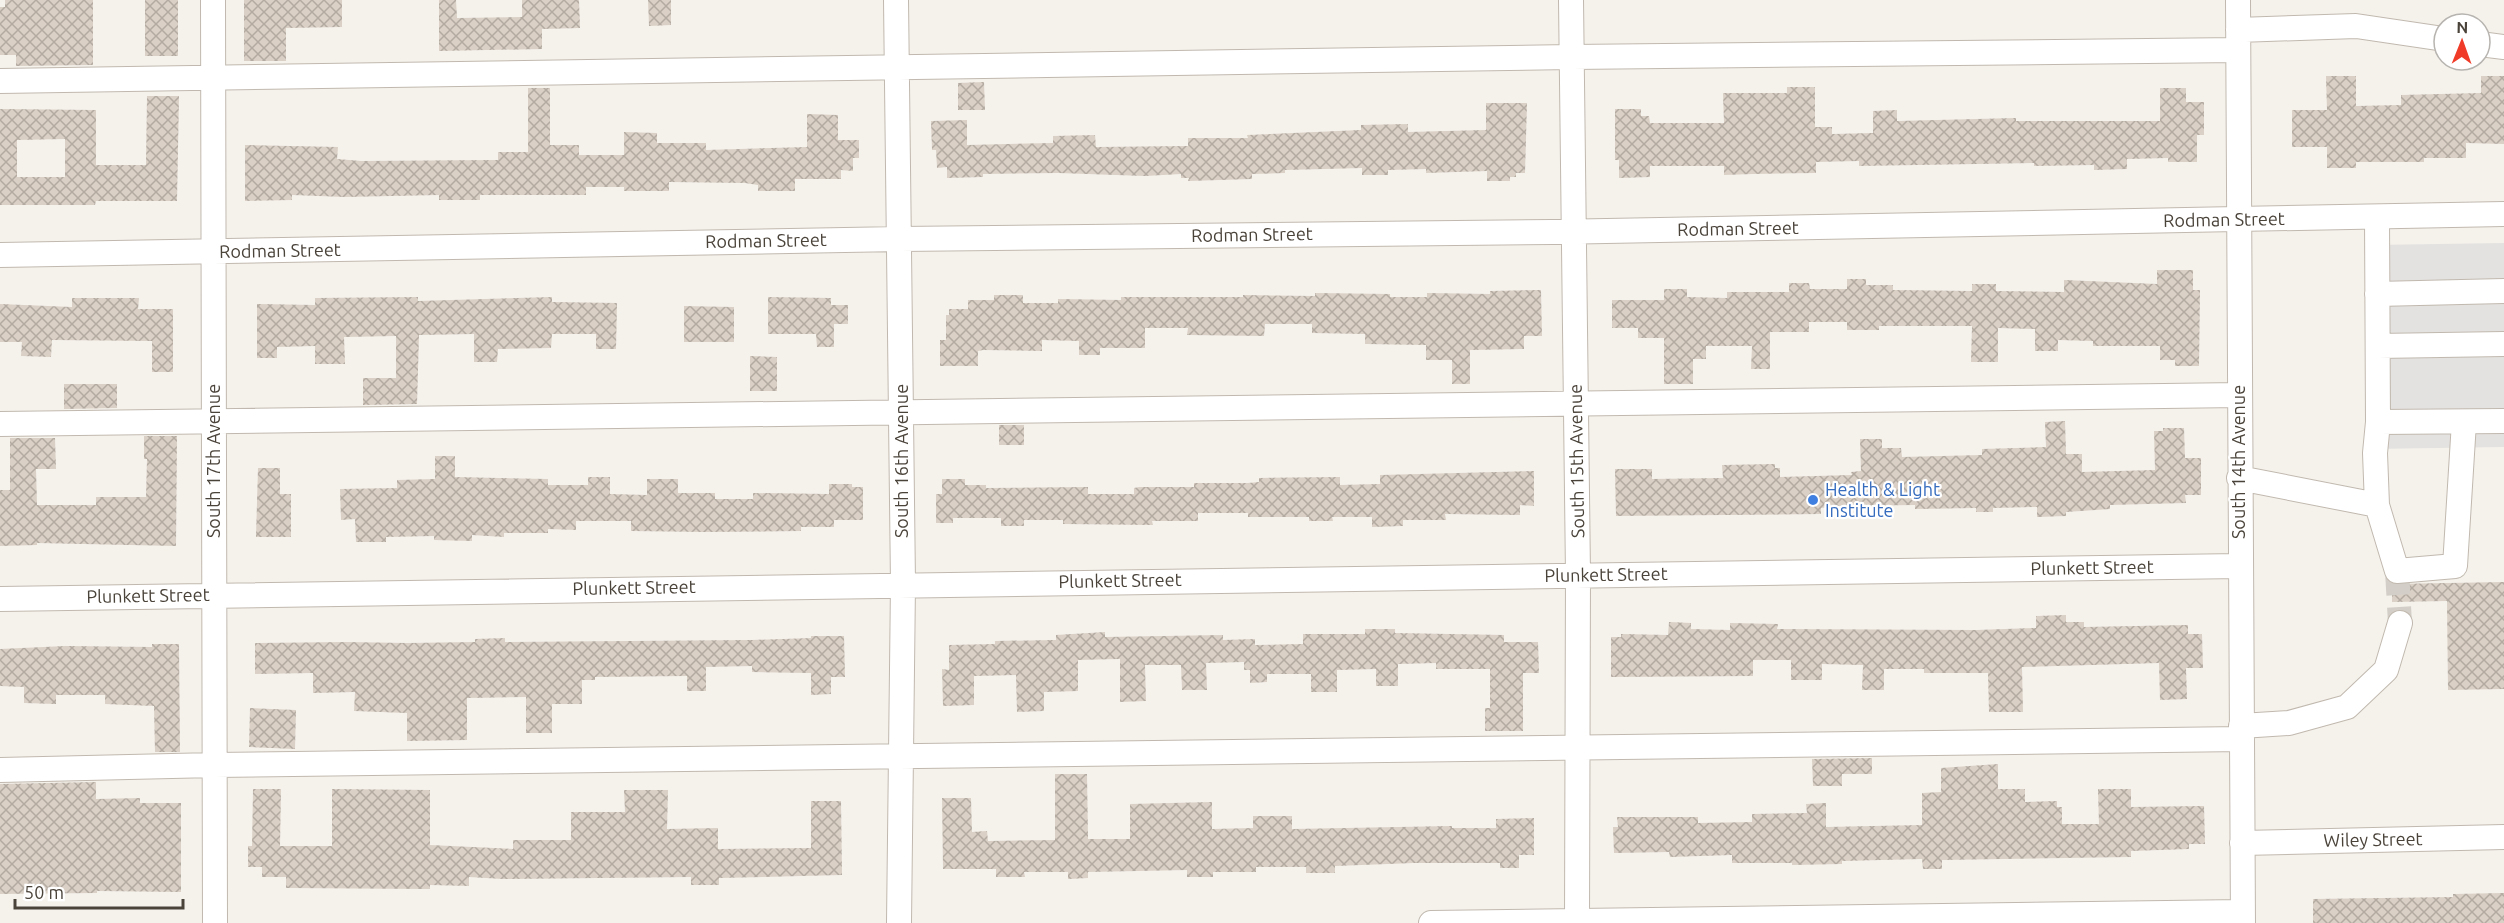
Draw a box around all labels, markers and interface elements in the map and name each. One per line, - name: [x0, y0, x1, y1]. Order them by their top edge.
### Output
- north arrow: [2432, 12, 2492, 72]
- text: N: [2456, 18, 2468, 36]
- street label: Rodman Street: [2163, 208, 2285, 230]
- street label: Rodman Street: [1677, 217, 1799, 239]
- street label: Rodman Street: [1191, 223, 1313, 245]
- street label: Rodman Street: [705, 229, 827, 251]
- street label: Rodman Street: [219, 239, 341, 261]
- street label: South 17th Avenue: [203, 384, 223, 538]
- street label: South 16th Avenue: [891, 384, 911, 538]
- street label: South 15th Avenue: [1565, 384, 1587, 538]
- street label: South 14th Avenue: [2228, 385, 2248, 539]
- place label: Health & Light Institute: [1825, 479, 1940, 520]
- marker: Health & Light Institute: [1806, 493, 1820, 507]
- street label: Plunkett Street: [2030, 556, 2154, 578]
- street label: Plunkett Street: [1544, 563, 1668, 585]
- street label: Plunkett Street: [1058, 569, 1182, 591]
- street label: Plunkett Street: [572, 576, 696, 598]
- street label: Plunkett Street: [86, 584, 210, 606]
- street label: Wiley Street: [2323, 828, 2423, 850]
- scale bar: [15, 872, 183, 910]
- text: 50 m: [24, 882, 64, 902]

